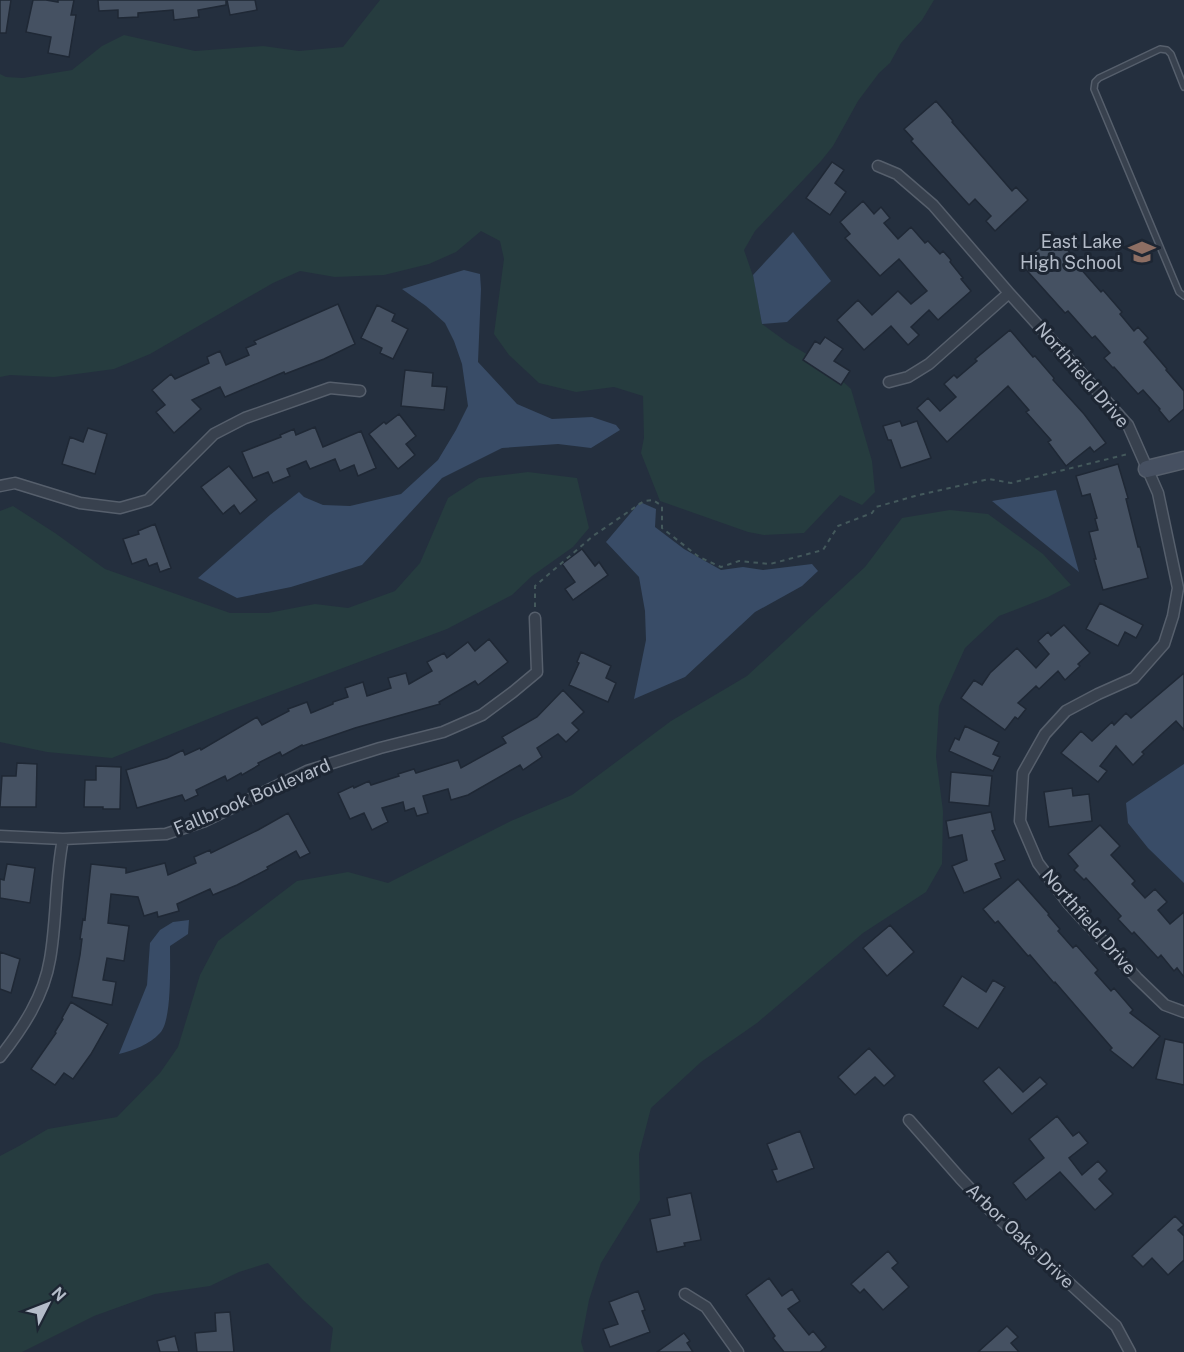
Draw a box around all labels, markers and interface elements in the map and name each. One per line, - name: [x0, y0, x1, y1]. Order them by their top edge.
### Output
- place label: East Lake High School: [1020, 231, 1122, 273]
- school or university icon: East Lake High School: [1127, 237, 1157, 267]
- street label: Northfield Drive: [1031, 318, 1134, 432]
- street label: Fallbrook Boulevard: [170, 754, 333, 839]
- street label: Northfield Drive: [1038, 865, 1141, 979]
- street label: Arbor Oaks Drive: [962, 1179, 1079, 1292]
- north arrow: [18, 1274, 78, 1334]
- text: N: [48, 1283, 70, 1305]

